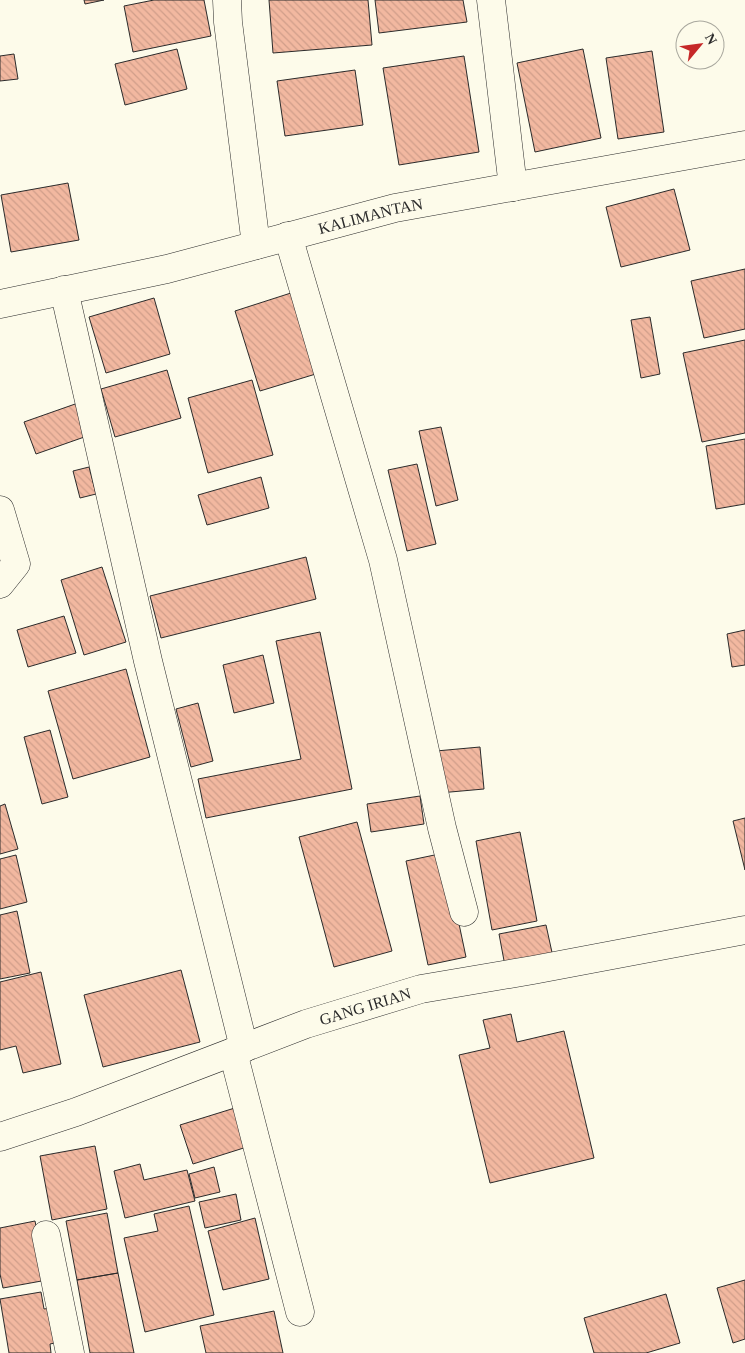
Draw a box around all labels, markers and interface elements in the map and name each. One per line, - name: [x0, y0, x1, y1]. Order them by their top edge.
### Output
- north arrow: [675, 20, 725, 70]
- text: N: [702, 31, 720, 47]
- street label: KALIMANTAN: [316, 195, 424, 237]
- street label: GANG IRIAN: [317, 984, 413, 1028]

